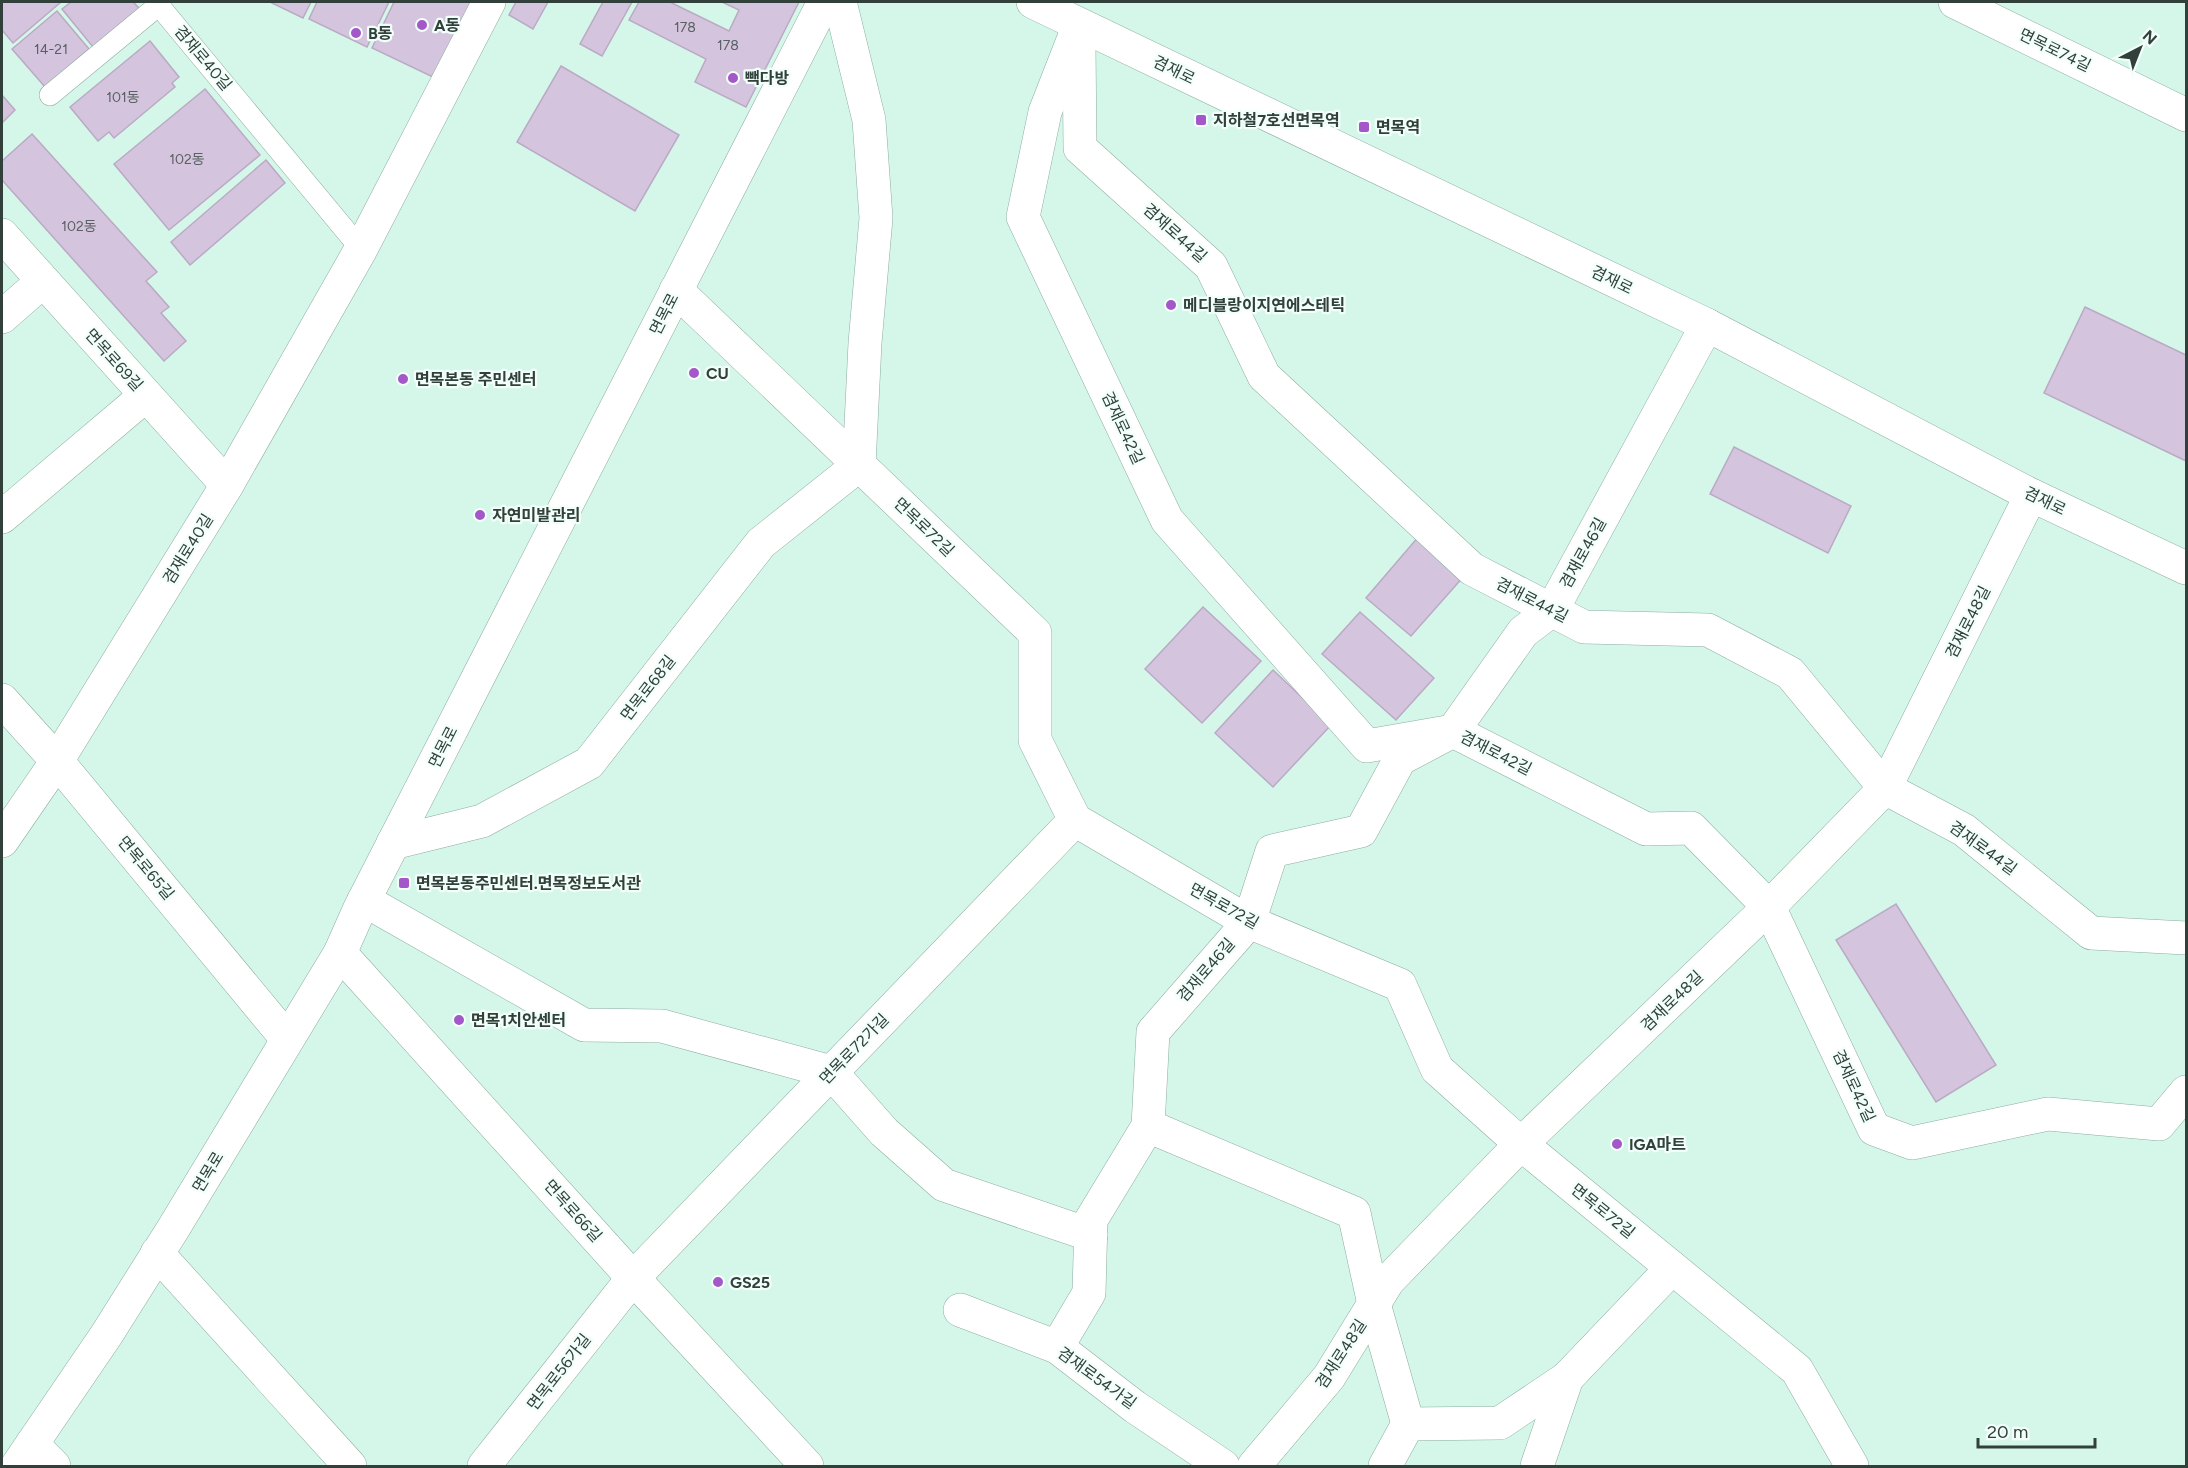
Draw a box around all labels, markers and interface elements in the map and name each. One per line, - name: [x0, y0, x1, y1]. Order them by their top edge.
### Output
- place label: A동: [434, 16, 460, 35]
- marker: A동: [415, 18, 429, 32]
- north arrow: [2110, 18, 2170, 78]
- house number: 178: [674, 19, 696, 36]
- street label: 겸재로40길: [170, 22, 236, 94]
- place label: B동: [368, 24, 393, 43]
- street label: 면목로74길: [2016, 24, 2094, 76]
- marker: B동: [349, 26, 363, 40]
- text: N: [2139, 26, 2161, 48]
- house number: 178: [717, 37, 739, 54]
- house number: 14-21: [34, 41, 68, 58]
- street label: 겸재로: [1150, 52, 1198, 88]
- place label: 빽다방: [745, 69, 789, 88]
- marker: 빽다방: [726, 71, 740, 85]
- house number: 101동: [106, 89, 140, 106]
- place label: 지하철7호선면목역: [1213, 111, 1340, 130]
- marker: 지하철7호선면목역: [1194, 113, 1208, 127]
- place label: 면목역: [1376, 118, 1420, 137]
- marker: 면목역: [1357, 120, 1371, 134]
- house number: 102동: [169, 151, 205, 168]
- street label: 겸재로44길: [1139, 200, 1211, 266]
- house number: 102동: [61, 218, 97, 235]
- street label: 겸재로: [1588, 262, 1636, 298]
- street label: 면목로: [646, 290, 683, 338]
- place label: 메디블랑이지연에스테틱: [1183, 296, 1345, 315]
- marker: 메디블랑이지연에스테틱: [1164, 298, 1178, 312]
- street label: 면목로69길: [81, 325, 147, 395]
- place label: CU: [706, 364, 729, 383]
- marker: CU: [687, 366, 701, 380]
- place label: 면목본동 주민센터: [415, 370, 537, 389]
- marker: 면목본동 주민센터: [396, 372, 410, 386]
- street label: 겸재로42길: [1098, 389, 1148, 467]
- street label: 겸재로: [2021, 483, 2069, 519]
- street label: 면목로72길: [890, 494, 958, 560]
- place label: 자연미발관리: [492, 506, 580, 525]
- marker: 자연미발관리: [473, 508, 487, 522]
- street label: 겸재로40길: [159, 510, 217, 588]
- street label: 겸재로46길: [1556, 514, 1610, 592]
- street label: 겸재로44길: [1493, 574, 1571, 626]
- street label: 겸재로48길: [1942, 583, 1994, 661]
- street label: 면목로68길: [617, 652, 679, 724]
- street label: 면목로: [425, 723, 462, 771]
- street label: 겸재로42길: [1457, 727, 1535, 779]
- street label: 겸재로44길: [1946, 817, 2020, 879]
- street label: 면목로65길: [114, 832, 178, 904]
- place label: 면목본동주민센터.면목정보도서관: [416, 874, 641, 893]
- marker: 면목본동주민센터.면목정보도서관: [397, 876, 411, 890]
- street label: 면목로72길: [1186, 879, 1262, 933]
- street label: 겸재로46길: [1173, 934, 1239, 1006]
- street label: 겸재로48길: [1637, 967, 1707, 1035]
- street label: 면목로72가길: [816, 1010, 892, 1088]
- place label: 면목1치안센터: [471, 1011, 566, 1030]
- marker: 면목1치안센터: [452, 1013, 466, 1027]
- street label: 겸재로42길: [1829, 1047, 1879, 1125]
- place label: IGA마트: [1629, 1135, 1686, 1154]
- marker: IGA마트: [1610, 1137, 1624, 1151]
- street label: 면목로: [188, 1148, 228, 1196]
- street label: 면목로66길: [540, 1176, 606, 1246]
- street label: 면목로72길: [1567, 1180, 1639, 1242]
- place label: GS25: [730, 1273, 770, 1292]
- marker: GS25: [711, 1275, 725, 1289]
- street label: 겸재로48길: [1312, 1316, 1370, 1392]
- street label: 면목로56가길: [523, 1330, 595, 1414]
- street label: 겸재로54가길: [1054, 1343, 1140, 1413]
- scale bar: [1978, 1411, 2095, 1449]
- text: 20 m: [1987, 1421, 2028, 1443]

